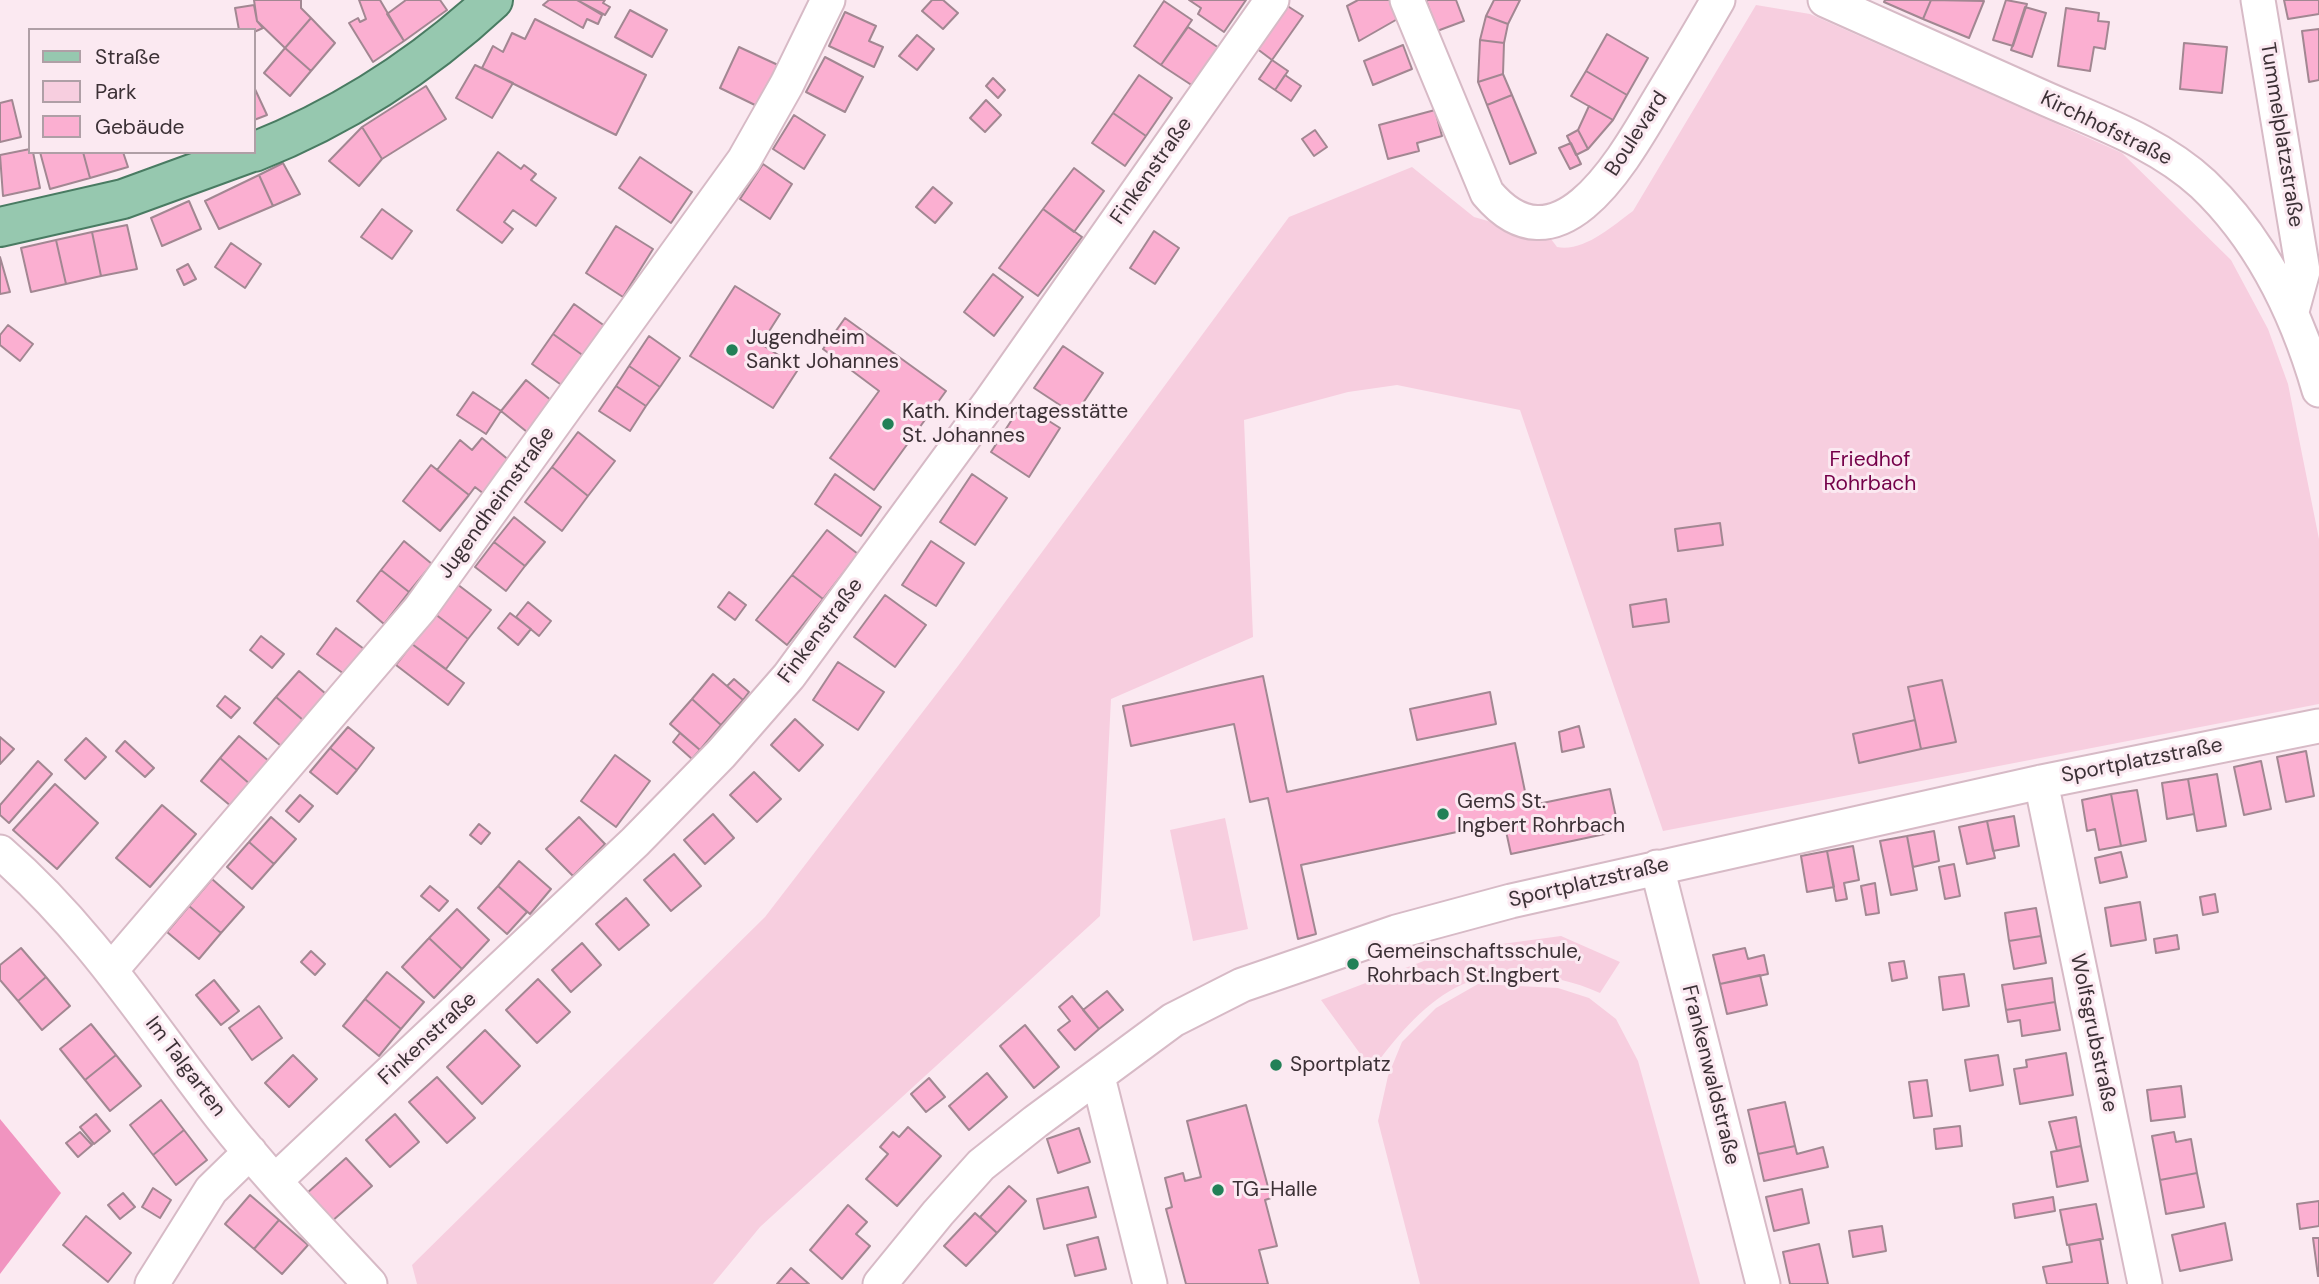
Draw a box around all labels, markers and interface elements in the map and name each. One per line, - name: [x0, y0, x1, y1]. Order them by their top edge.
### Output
- legend: [28, 28, 256, 154]
- street label: Tummelplatzstraße: [2254, 41, 2308, 229]
- text: Straße: [95, 43, 160, 71]
- text: Park: [95, 78, 136, 106]
- street label: Kirchhofstraße: [2036, 86, 2176, 172]
- street label: Boulevard: [1600, 87, 1674, 181]
- text: Gebäude: [95, 113, 185, 141]
- street label: Finkenstraße: [1106, 113, 1198, 229]
- place label: Jugendheim Sankt Johannes: [746, 325, 899, 375]
- marker: Jugendheim Sankt Johannes: [724, 342, 740, 358]
- place label: Kath. Kindertagesstätte St. Johannes: [902, 399, 1128, 449]
- marker: Kath. Kindertagesstätte St. Johannes: [880, 416, 896, 432]
- street label: Jugendheimstraße: [433, 422, 561, 584]
- park label: Friedhof Rohrbach: [1824, 447, 1916, 497]
- street label: Finkenstraße: [773, 573, 869, 689]
- street label: Sportplatzstraße: [2059, 733, 2225, 789]
- place label: GemS St. Ingbert Rohrbach: [1457, 789, 1625, 839]
- marker: GemS St. Ingbert Rohrbach: [1435, 806, 1451, 822]
- street label: Sportplatzstraße: [1506, 852, 1672, 914]
- place label: Gemeinschaftsschule, Rohrbach St.Ingbert: [1367, 939, 1582, 989]
- street label: Wolfsgrubstraße: [2064, 951, 2122, 1115]
- marker: Gemeinschaftsschule, Rohrbach St.Ingbert: [1345, 956, 1361, 972]
- street label: Frankenwaldstraße: [1675, 983, 1745, 1167]
- street label: Finkenstraße: [374, 987, 482, 1091]
- street label: Im Talgarten: [139, 1012, 231, 1122]
- place label: Sportplatz: [1290, 1052, 1391, 1078]
- marker: Sportplatz: [1268, 1057, 1284, 1073]
- place label: TG-Halle: [1232, 1177, 1317, 1203]
- marker: TG-Halle: [1210, 1182, 1226, 1198]

